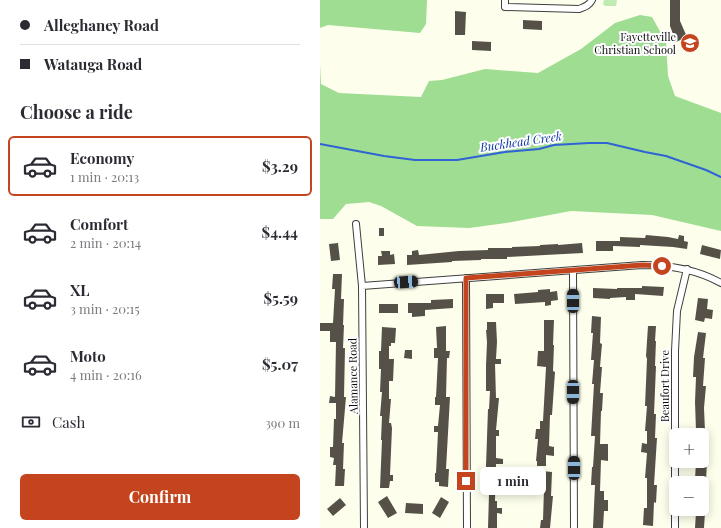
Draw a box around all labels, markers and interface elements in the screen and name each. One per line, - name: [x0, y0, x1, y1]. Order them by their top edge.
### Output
- text: Alleghaney Road: [44, 15, 159, 35]
- place label: Fayetteville Christian School: [594, 29, 676, 57]
- school or university icon: Fayetteville Christian School: [679, 32, 701, 54]
- text: Watauga Road: [44, 54, 142, 74]
- text: Choose a ride: [20, 100, 133, 124]
- water label: Buckhead Creek: [478, 127, 563, 155]
- icon: car: [22, 148, 58, 184]
- text: Economy: [70, 148, 134, 168]
- text: $3.29: [262, 156, 298, 176]
- text: 1 min · 20:13: [70, 168, 139, 185]
- icon: car: [22, 214, 58, 250]
- text: Comfort: [70, 214, 128, 234]
- text: $4.44: [262, 222, 298, 242]
- text: 2 min · 20:14: [70, 234, 141, 251]
- route start: [653, 257, 671, 275]
- car: [394, 275, 418, 289]
- icon: car: [22, 280, 58, 316]
- text: XL: [70, 280, 90, 300]
- text: $5.59: [263, 288, 298, 308]
- car: [567, 289, 579, 313]
- text: 3 min · 20:15: [70, 300, 140, 317]
- street label: Alamance Road: [344, 337, 361, 415]
- icon: car: [22, 346, 58, 382]
- text: Moto: [70, 346, 106, 366]
- street label: Beaufort Drive: [657, 350, 672, 422]
- text: $5.07: [262, 354, 298, 374]
- text: 4 min · 20:16: [70, 366, 142, 383]
- car: [567, 380, 579, 404]
- icon: cash: [20, 411, 42, 433]
- text: Cash: [52, 412, 85, 432]
- text: 390 m: [265, 414, 300, 431]
- map controls: [669, 428, 709, 516]
- button: +: [669, 428, 709, 468]
- car: [568, 456, 580, 480]
- callout: 1 min: [480, 467, 546, 495]
- route end: [457, 472, 475, 490]
- text: 1 min: [497, 472, 529, 489]
- button: Confirm: [20, 474, 300, 520]
- button: −: [669, 476, 709, 516]

